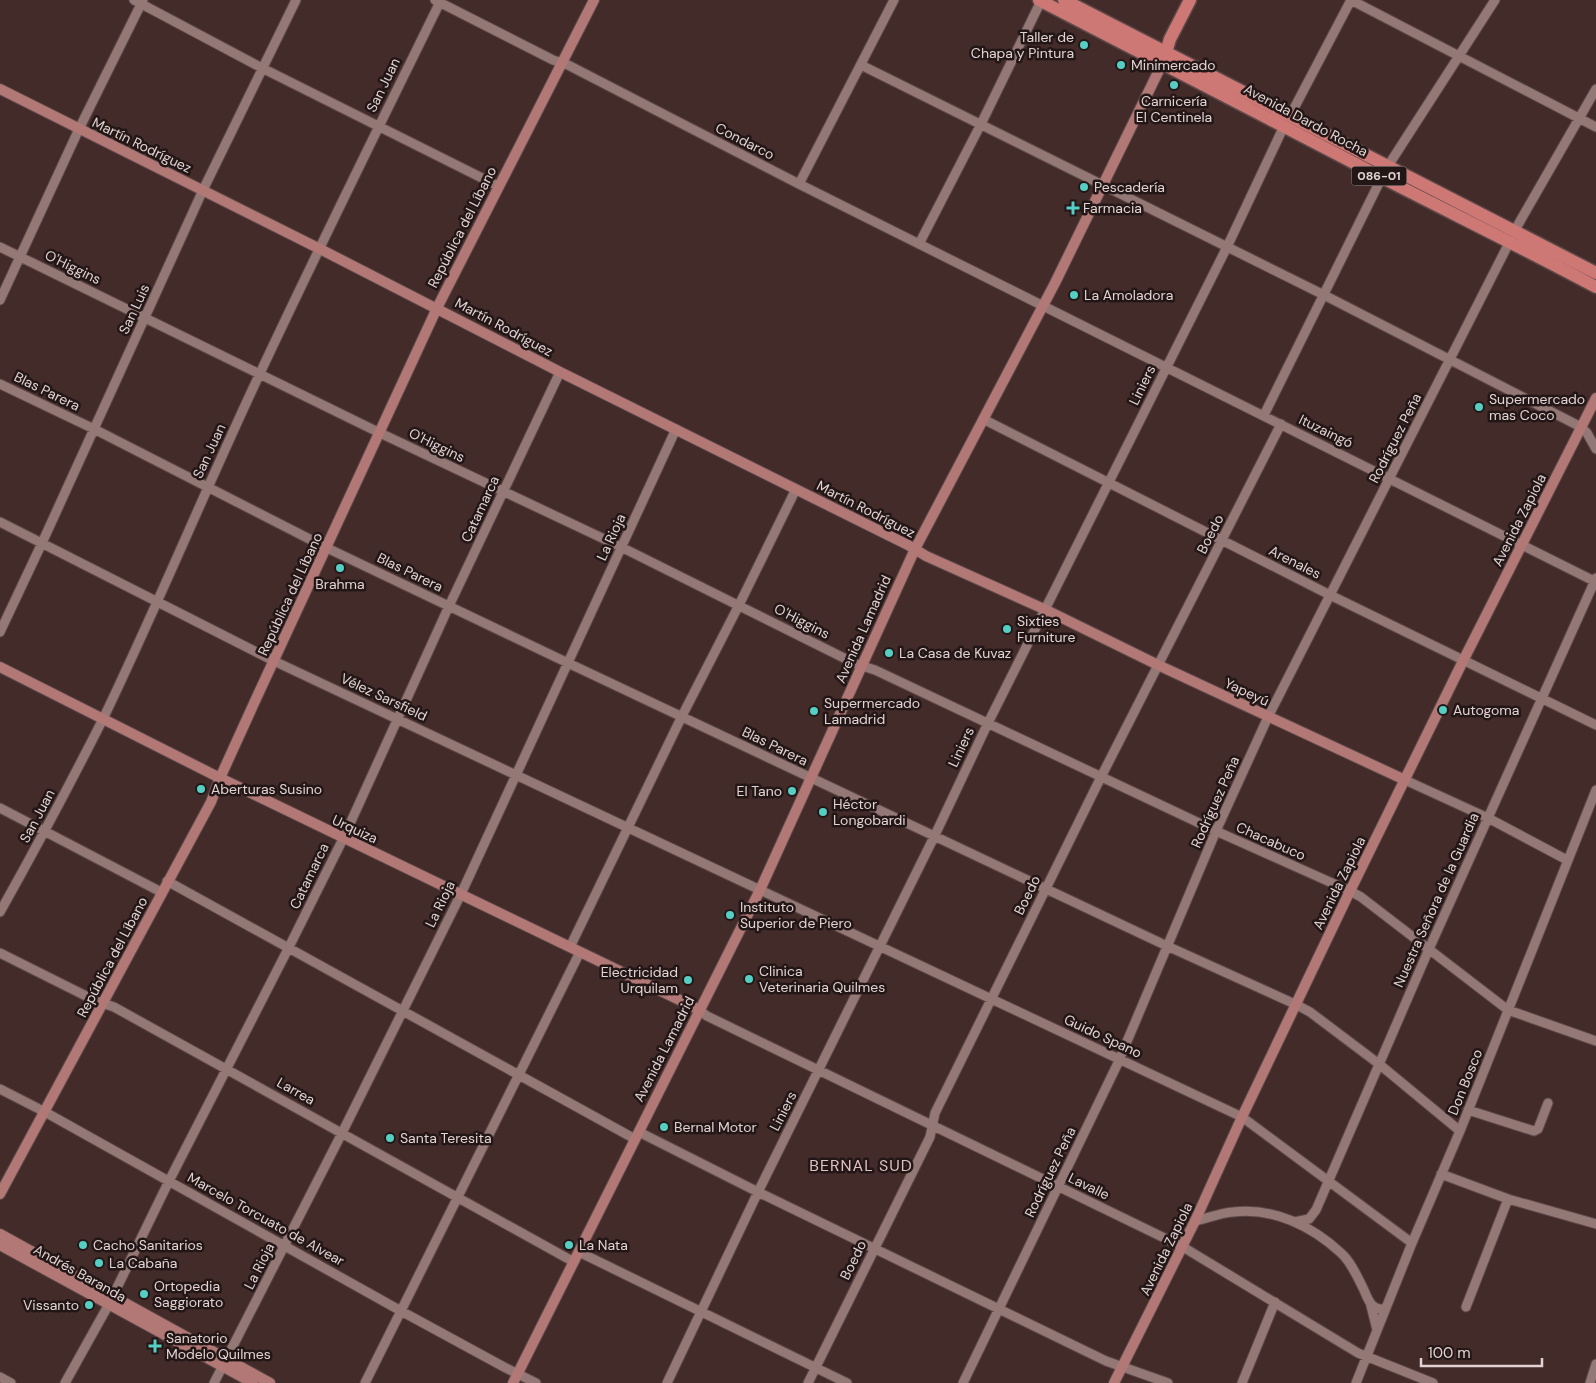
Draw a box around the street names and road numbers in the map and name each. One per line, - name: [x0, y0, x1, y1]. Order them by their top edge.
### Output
- street label: San Juan: [362, 55, 404, 115]
- street label: Avenida Dardo Rocha: [1241, 80, 1371, 160]
- street label: Martín Rodríguez: [89, 113, 195, 177]
- street label: Condarco: [712, 118, 778, 164]
- street label: República del Líbano: [424, 163, 500, 291]
- road number: 086-01: [1352, 167, 1406, 186]
- street label: O'Higgins: [42, 246, 104, 288]
- street label: San Luis: [115, 281, 153, 337]
- street label: Martín Rodríguez: [452, 294, 556, 360]
- street label: Liniers: [1125, 362, 1159, 408]
- street label: Blas Parera: [11, 367, 83, 415]
- street label: Rodríguez Peña: [1365, 390, 1425, 486]
- street label: Ituzaingó: [1296, 410, 1356, 452]
- street label: San Juan: [189, 421, 229, 481]
- street label: O'Higgins: [406, 424, 468, 466]
- street label: Avenida Zapiola: [1488, 471, 1550, 569]
- street label: Catamarca: [457, 473, 503, 545]
- street label: Martín Rodríguez: [814, 476, 918, 542]
- street label: La Rioja: [592, 511, 630, 563]
- street label: Boedo: [1192, 511, 1228, 557]
- street label: República del Líbano: [254, 529, 326, 659]
- street label: Arenales: [1266, 541, 1324, 583]
- street label: Blas Parera: [374, 548, 446, 596]
- street label: Avenida Lamadrid: [831, 572, 895, 686]
- street label: O'Higgins: [771, 599, 833, 643]
- street label: Vélez Sarsfield: [338, 669, 430, 725]
- street label: Yapeyú: [1222, 674, 1272, 710]
- street label: Blas Parera: [739, 722, 811, 770]
- street label: Liniers: [944, 724, 978, 770]
- street label: Rodríguez Peña: [1187, 753, 1243, 851]
- street label: San Juan: [15, 786, 59, 846]
- street label: Nuestra Señora de la Guardia: [1389, 810, 1483, 990]
- street label: Urquiza: [329, 811, 381, 847]
- street label: Chacabuco: [1233, 818, 1309, 864]
- street label: Avenida Zapiola: [1309, 833, 1369, 933]
- street label: Catamarca: [285, 840, 333, 912]
- street label: Boedo: [1010, 872, 1044, 918]
- street label: La Rioja: [421, 878, 459, 930]
- street label: República del Líbano: [73, 894, 151, 1020]
- street label: Avenida Lamadrid: [630, 993, 698, 1105]
- street label: Guido Spano: [1061, 1010, 1145, 1062]
- street label: Don Bosco: [1444, 1046, 1486, 1118]
- street label: Larrea: [274, 1073, 318, 1109]
- street label: Liniers: [765, 1088, 801, 1134]
- street label: Rodríguez Peña: [1020, 1124, 1080, 1220]
- street label: Marcelo Torcuato de Alvear: [184, 1168, 348, 1270]
- street label: Lavalle: [1065, 1168, 1113, 1204]
- street label: Avenida Zapiola: [1136, 1199, 1196, 1299]
- street label: Boedo: [836, 1237, 870, 1283]
- street label: Andrés Baranda: [31, 1240, 129, 1306]
- street label: La Rioja: [240, 1240, 278, 1292]

